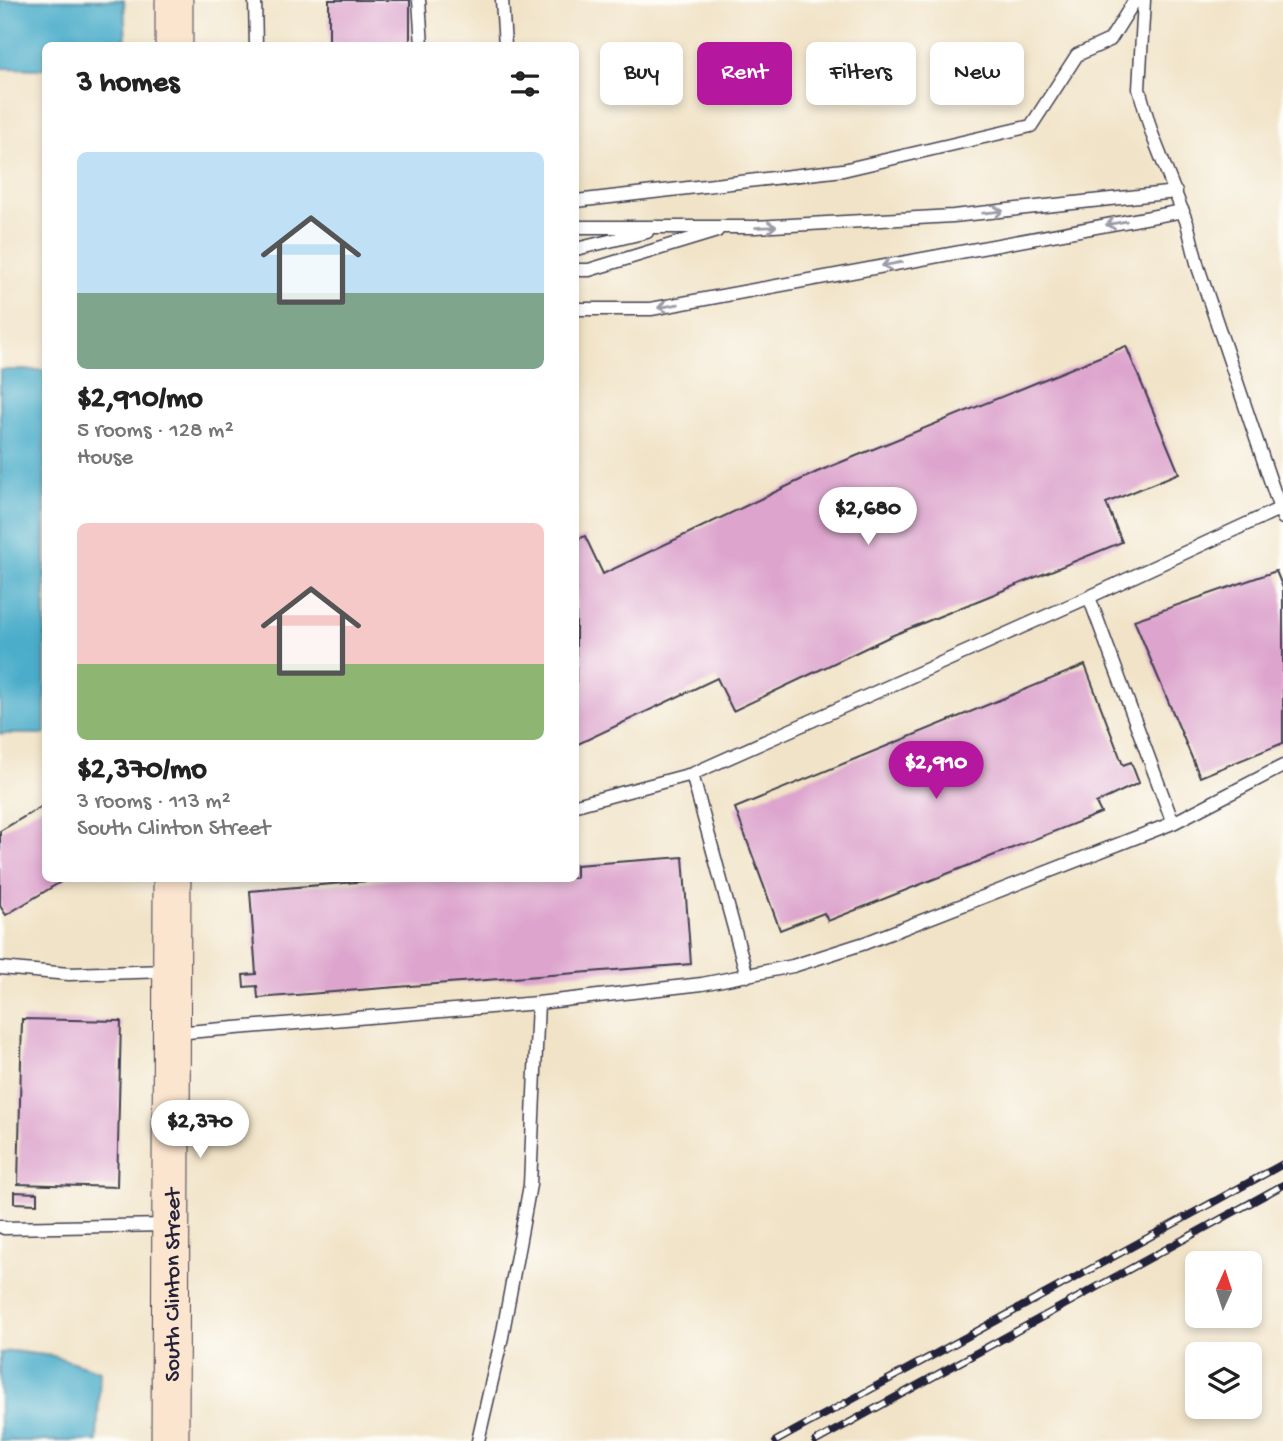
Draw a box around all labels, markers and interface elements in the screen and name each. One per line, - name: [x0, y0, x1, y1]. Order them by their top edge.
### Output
- chip: Buy: [600, 42, 683, 105]
- chip: Rent: [697, 42, 792, 105]
- chip: Filters: [806, 42, 916, 105]
- chip: New: [930, 42, 1024, 105]
- icon: filters: [506, 65, 544, 103]
- text: 3 homes: [77, 67, 179, 102]
- icon: home: [248, 197, 374, 323]
- one-way arrow: [982, 205, 1004, 218]
- one-way arrow: [1105, 217, 1128, 230]
- one-way arrow: [755, 220, 778, 233]
- one-way arrow: [881, 258, 904, 272]
- one-way arrow: [657, 300, 680, 313]
- text: $2,910/mo: [77, 383, 203, 418]
- text: 5 rooms · 128 m²: [77, 418, 234, 445]
- text: House: [77, 445, 133, 472]
- pin: $2,680: [811, 488, 925, 547]
- text: $2,680: [835, 496, 901, 523]
- icon: home: [248, 568, 374, 694]
- pin: $2,910: [879, 742, 993, 801]
- text: $2,910: [905, 750, 967, 777]
- text: $2,370/mo: [77, 754, 207, 789]
- text: 3 rooms · 113 m²: [77, 789, 231, 816]
- text: South Clinton Street: [77, 816, 270, 843]
- pin: $2,370: [143, 1100, 257, 1160]
- text: $2,370: [167, 1109, 233, 1136]
- street label: South Clinton Street: [160, 1187, 188, 1382]
- north arrow: [1185, 1251, 1262, 1328]
- map controls: [1185, 1251, 1262, 1419]
- button: layers: [1185, 1342, 1262, 1419]

